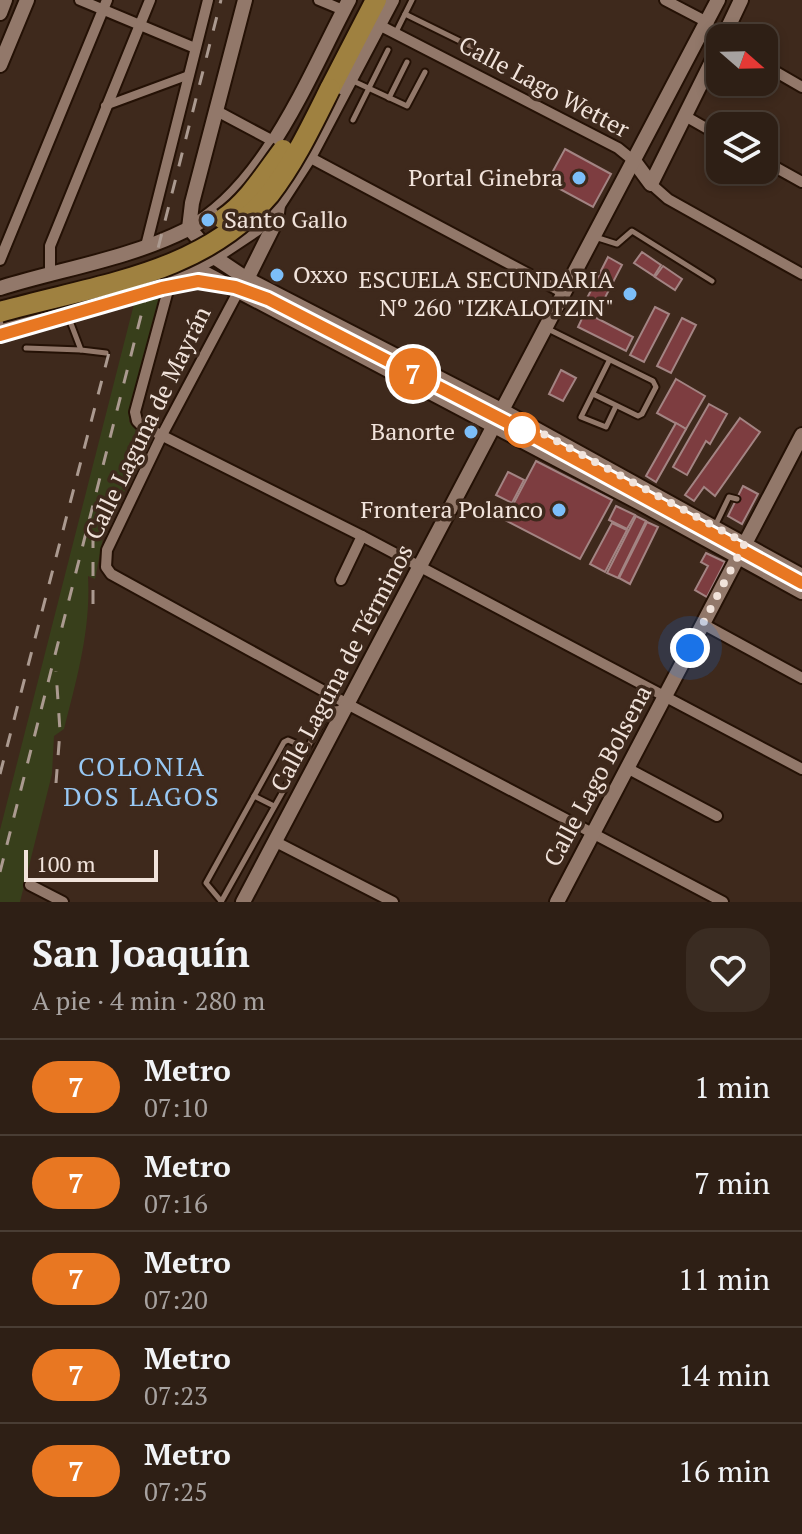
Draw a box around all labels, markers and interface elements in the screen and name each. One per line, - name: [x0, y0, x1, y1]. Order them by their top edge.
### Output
- north arrow: [706, 24, 778, 96]
- map controls: [706, 24, 778, 184]
- street label: Calle Lago Wetter: [454, 28, 636, 145]
- button: layers: [706, 112, 778, 184]
- place label: Portal Ginebra: [408, 161, 563, 193]
- marker: Portal Ginebra: [570, 169, 588, 187]
- place label: Santo Gallo: [224, 203, 348, 235]
- marker: Santo Gallo: [199, 211, 217, 229]
- place label: Oxxo: [293, 258, 348, 290]
- place label: ESCUELA SECUNDARIA Nº 260 "IZKALOTZIN": [358, 263, 615, 323]
- marker: Oxxo: [268, 266, 286, 284]
- marker: ESCUELA SECUNDARIA Nº 260 "IZKALOTZIN": [621, 285, 639, 303]
- street label: Calle Laguna de Mayrán: [77, 301, 218, 544]
- line badge: 7: [387, 348, 439, 400]
- text: 7: [405, 355, 421, 392]
- unlabelled marker: [505, 413, 539, 447]
- place label: Banorte: [370, 415, 455, 447]
- marker: Banorte: [462, 423, 480, 441]
- place label: Frontera Polanco: [361, 493, 543, 525]
- marker: Frontera Polanco: [550, 501, 568, 519]
- street label: Calle Laguna de Términos: [262, 538, 420, 797]
- your location: [670, 628, 710, 668]
- street label: Calle Lago Bolsena: [536, 679, 658, 872]
- district label: COLONIA DOS LAGOS: [63, 749, 221, 813]
- scale bar: [24, 846, 158, 882]
- text: 100 m: [36, 849, 96, 878]
- text: San Joaquín: [32, 928, 250, 978]
- button: heart: [686, 928, 770, 1012]
- text: A pie · 4 min · 280 m: [32, 983, 265, 1017]
- text: Metro: [144, 1050, 231, 1090]
- text: 1 min: [694, 1067, 770, 1107]
- text: 7: [68, 1068, 84, 1105]
- text: 07:10: [144, 1090, 208, 1124]
- text: Metro: [144, 1146, 231, 1186]
- text: 7 min: [694, 1163, 770, 1203]
- text: 7: [68, 1164, 84, 1201]
- text: 07:16: [144, 1186, 208, 1220]
- text: Metro: [144, 1242, 231, 1282]
- text: 11 min: [678, 1259, 770, 1299]
- text: 7: [68, 1260, 84, 1297]
- text: 07:20: [144, 1282, 208, 1316]
- text: Metro: [144, 1338, 231, 1378]
- text: 14 min: [678, 1355, 770, 1395]
- text: 7: [68, 1356, 84, 1393]
- text: 07:23: [144, 1378, 208, 1412]
- text: Metro: [144, 1434, 231, 1474]
- text: 16 min: [678, 1451, 770, 1491]
- text: 7: [68, 1452, 84, 1489]
- text: 07:25: [144, 1474, 208, 1508]

